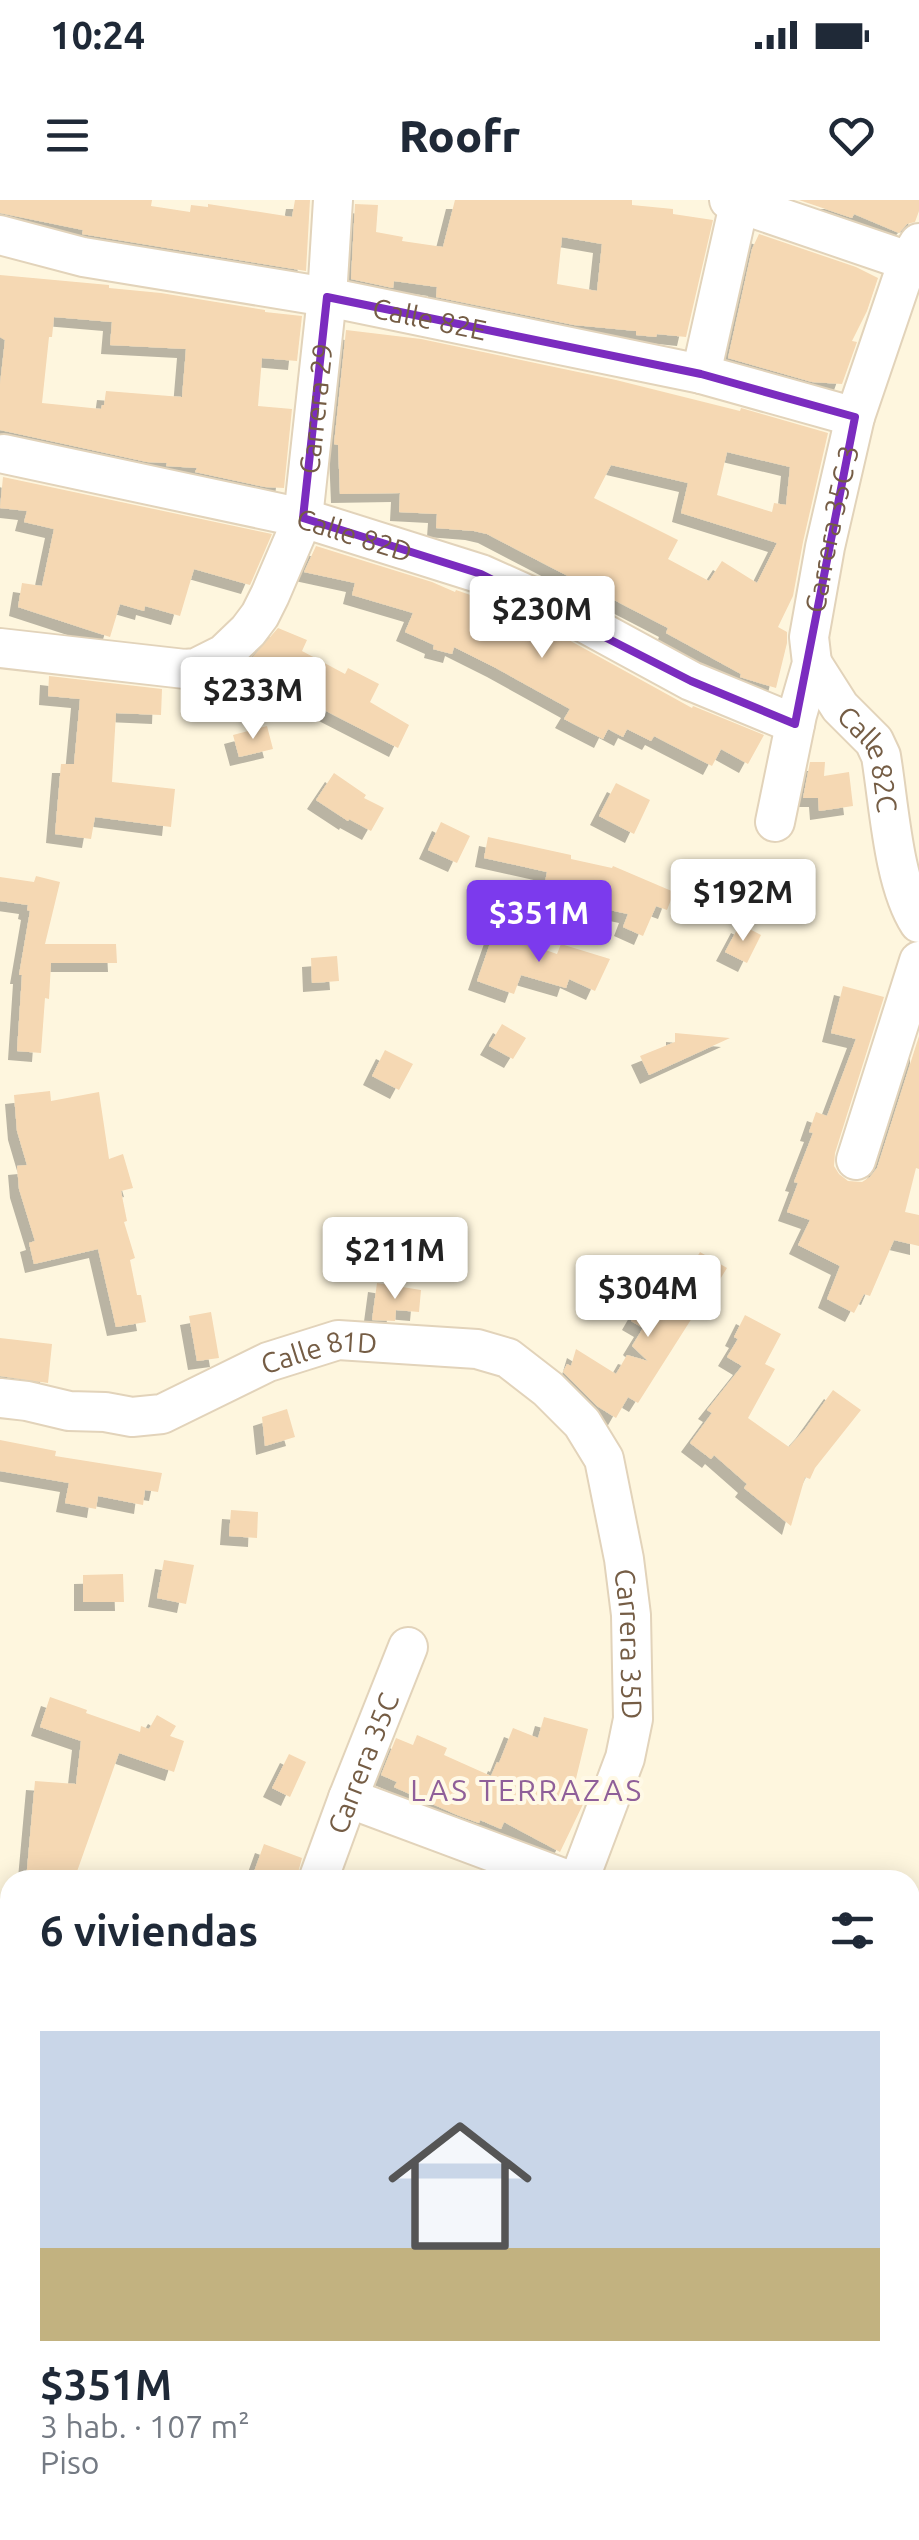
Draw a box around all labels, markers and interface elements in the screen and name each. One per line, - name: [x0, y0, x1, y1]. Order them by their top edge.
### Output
- text: 10:24: [50, 14, 145, 56]
- icon: menu: [40, 108, 95, 163]
- icon: heart: [824, 108, 879, 163]
- text: Roofr: [399, 110, 520, 161]
- street label: Calle 82E: [370, 291, 489, 345]
- street label: Carrera 29: [292, 342, 337, 476]
- street label: Carrera 35C 3: [798, 442, 864, 615]
- street label: Calle 82D: [293, 502, 416, 567]
- pin: $230M: [472, 576, 612, 661]
- text: $230M: [492, 590, 592, 626]
- pin: $233M: [183, 657, 323, 742]
- text: $233M: [203, 671, 303, 707]
- street label: Calle 82C: [832, 699, 904, 814]
- pin: $192M: [673, 859, 813, 944]
- text: $192M: [693, 873, 793, 909]
- pin: $351M: [469, 880, 609, 965]
- text: $351M: [489, 894, 589, 930]
- pin: $211M: [325, 1217, 465, 1302]
- text: $211M: [345, 1231, 445, 1267]
- pin: $304M: [578, 1255, 718, 1340]
- text: $304M: [598, 1269, 698, 1305]
- street label: Calle 81D: [257, 1324, 378, 1379]
- street label: Carrera 35D: [610, 1567, 649, 1720]
- street label: Carrera 35C: [321, 1688, 404, 1838]
- district label: LAS TERRAZAS: [410, 1773, 644, 1807]
- icon: filters: [825, 1903, 880, 1958]
- text: 6 viviendas: [40, 1907, 258, 1954]
- icon: home: [370, 2096, 550, 2276]
- text: $351M: [40, 2361, 172, 2408]
- text: 3 hab. · 107 m²: [40, 2408, 250, 2444]
- text: Piso: [40, 2444, 100, 2480]

